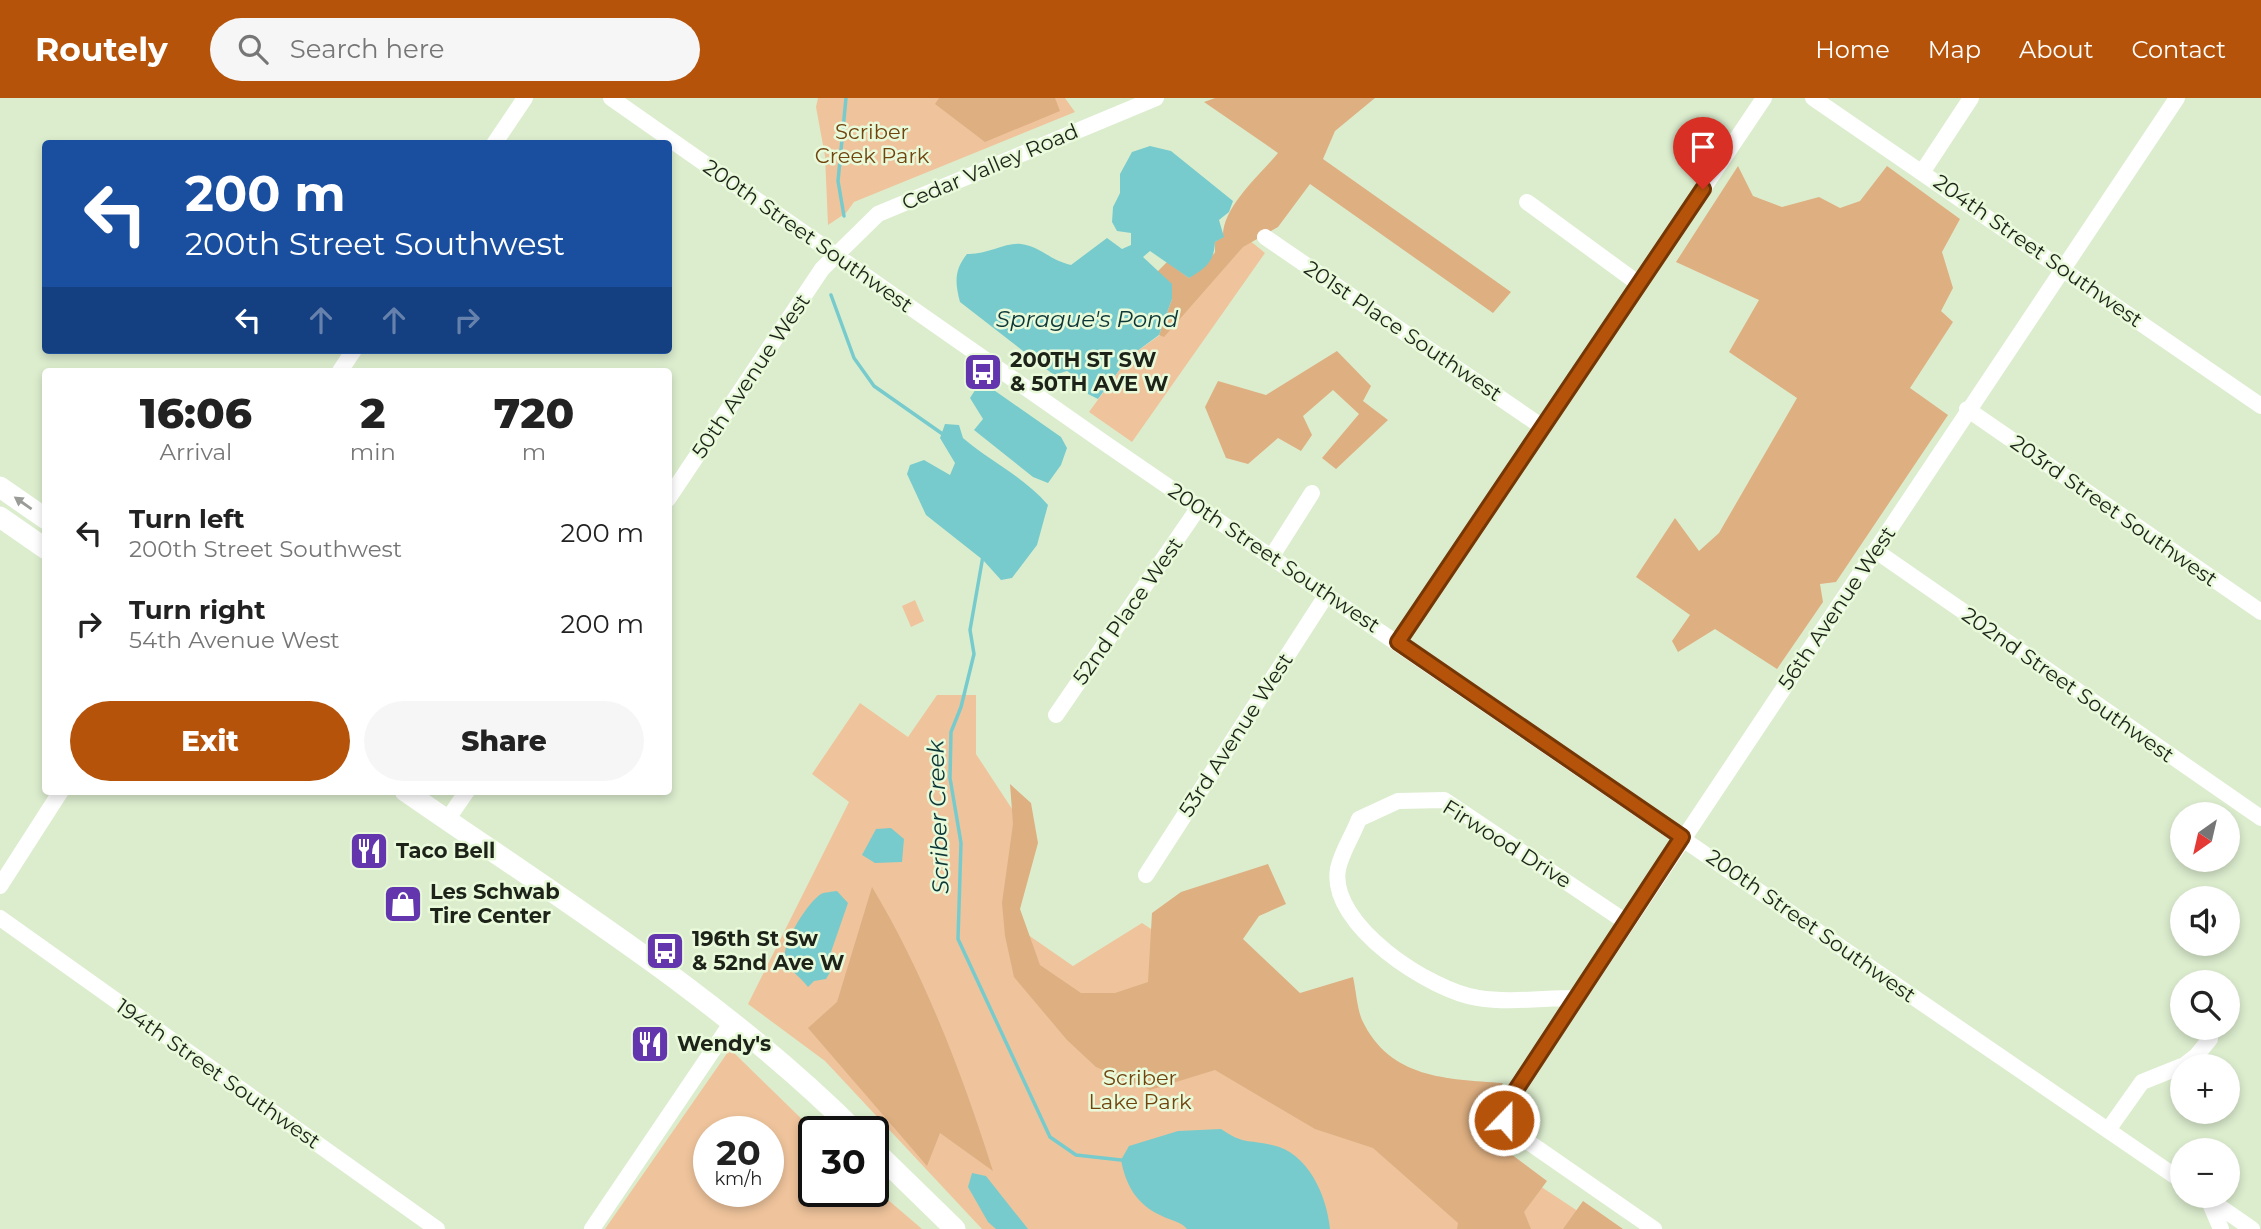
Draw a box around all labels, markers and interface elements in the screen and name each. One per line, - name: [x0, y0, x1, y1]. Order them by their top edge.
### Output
- search box: [210, 18, 700, 81]
- text: Routely: [35, 29, 168, 69]
- icon: search: [234, 30, 272, 68]
- text: Search here: [290, 33, 445, 65]
- text: Home: [1815, 35, 1890, 64]
- text: Map: [1928, 35, 1981, 64]
- text: About: [2019, 35, 2093, 64]
- text: Contact: [2131, 35, 2226, 64]
- pin: [1673, 117, 1733, 189]
- street label: Cedar Valley Road: [898, 118, 1082, 215]
- park label: Scriber Creek Park: [815, 119, 930, 168]
- icon: arrive: [1684, 128, 1722, 166]
- street label: 200th Street Southwest: [699, 154, 918, 317]
- text: 200 m: [185, 164, 346, 223]
- icon: left: [70, 168, 161, 259]
- street label: 204th Street Southwest: [1929, 169, 2148, 332]
- text: 200th Street Southwest: [185, 224, 565, 263]
- street label: 201st Place Southwest: [1300, 255, 1507, 406]
- street label: 50th Avenue West: [686, 289, 815, 463]
- icon: left: [229, 301, 267, 339]
- icon: ahead: [302, 301, 340, 339]
- icon: ahead: [375, 301, 413, 339]
- icon: right: [448, 301, 486, 339]
- water label: Sprague's Pond: [996, 305, 1179, 333]
- place label: 200TH ST SW & 50TH AVE W: [1010, 347, 1169, 396]
- bus stop icon: 200TH ST SW & 50TH AVE W: [962, 351, 1004, 393]
- text: 16:06: [140, 387, 252, 439]
- text: 2: [360, 387, 385, 439]
- text: 720: [494, 387, 574, 439]
- street label: 203rd Street Southwest: [2006, 430, 2222, 592]
- text: Arrival: [160, 438, 232, 466]
- text: min: [350, 438, 396, 466]
- text: m: [522, 438, 546, 466]
- street label: 200th Street Southwest: [1164, 477, 1385, 638]
- one-way arrow: [14, 496, 32, 510]
- text: Turn left: [129, 503, 245, 535]
- icon: left: [70, 514, 108, 552]
- text: 200 m: [560, 517, 644, 549]
- street label: 56th Avenue West: [1773, 521, 1900, 694]
- street label: 52nd Place West: [1067, 532, 1188, 689]
- text: 200th Street Southwest: [129, 535, 402, 563]
- text: Turn right: [129, 594, 265, 626]
- street label: 202nd Street Southwest: [1958, 602, 2179, 767]
- icon: right: [70, 605, 108, 643]
- text: 200 m: [560, 608, 644, 640]
- text: 54th Avenue West: [129, 626, 340, 654]
- street label: 53rd Avenue West: [1173, 648, 1298, 821]
- button: Exit: [70, 701, 350, 781]
- button: Share: [364, 701, 644, 781]
- water label: Scriber Creek: [921, 738, 955, 894]
- street label: Firwood Drive: [1438, 794, 1576, 893]
- north arrow: [2170, 802, 2240, 872]
- map controls: [2170, 802, 2240, 1208]
- restaurant icon: Taco Bell: [348, 830, 390, 872]
- place label: Taco Bell: [396, 838, 495, 863]
- street label: 200th Street Southwest: [1702, 844, 1921, 1007]
- place label: Les Schwab Tire Center: [430, 879, 560, 928]
- shop icon: Les Schwab Tire Center: [382, 883, 424, 925]
- button: sound: [2170, 886, 2240, 956]
- place label: 196th St Sw & 52nd Ave W: [692, 926, 844, 975]
- bus stop icon: 196th St Sw & 52nd Ave W: [644, 930, 686, 972]
- button: search: [2170, 970, 2240, 1040]
- street label: 194th Street Southwest: [111, 993, 325, 1154]
- restaurant icon: Wendy's: [629, 1023, 671, 1065]
- place label: Wendy's: [677, 1031, 771, 1056]
- button: +: [2170, 1054, 2240, 1124]
- park label: Scriber Lake Park: [1088, 1065, 1192, 1114]
- position arrow: [1467, 1083, 1541, 1157]
- speed limit sign: 30: [798, 1116, 889, 1207]
- text: 20: [716, 1131, 761, 1174]
- button: −: [2170, 1138, 2240, 1208]
- text: km/h: [714, 1168, 763, 1190]

